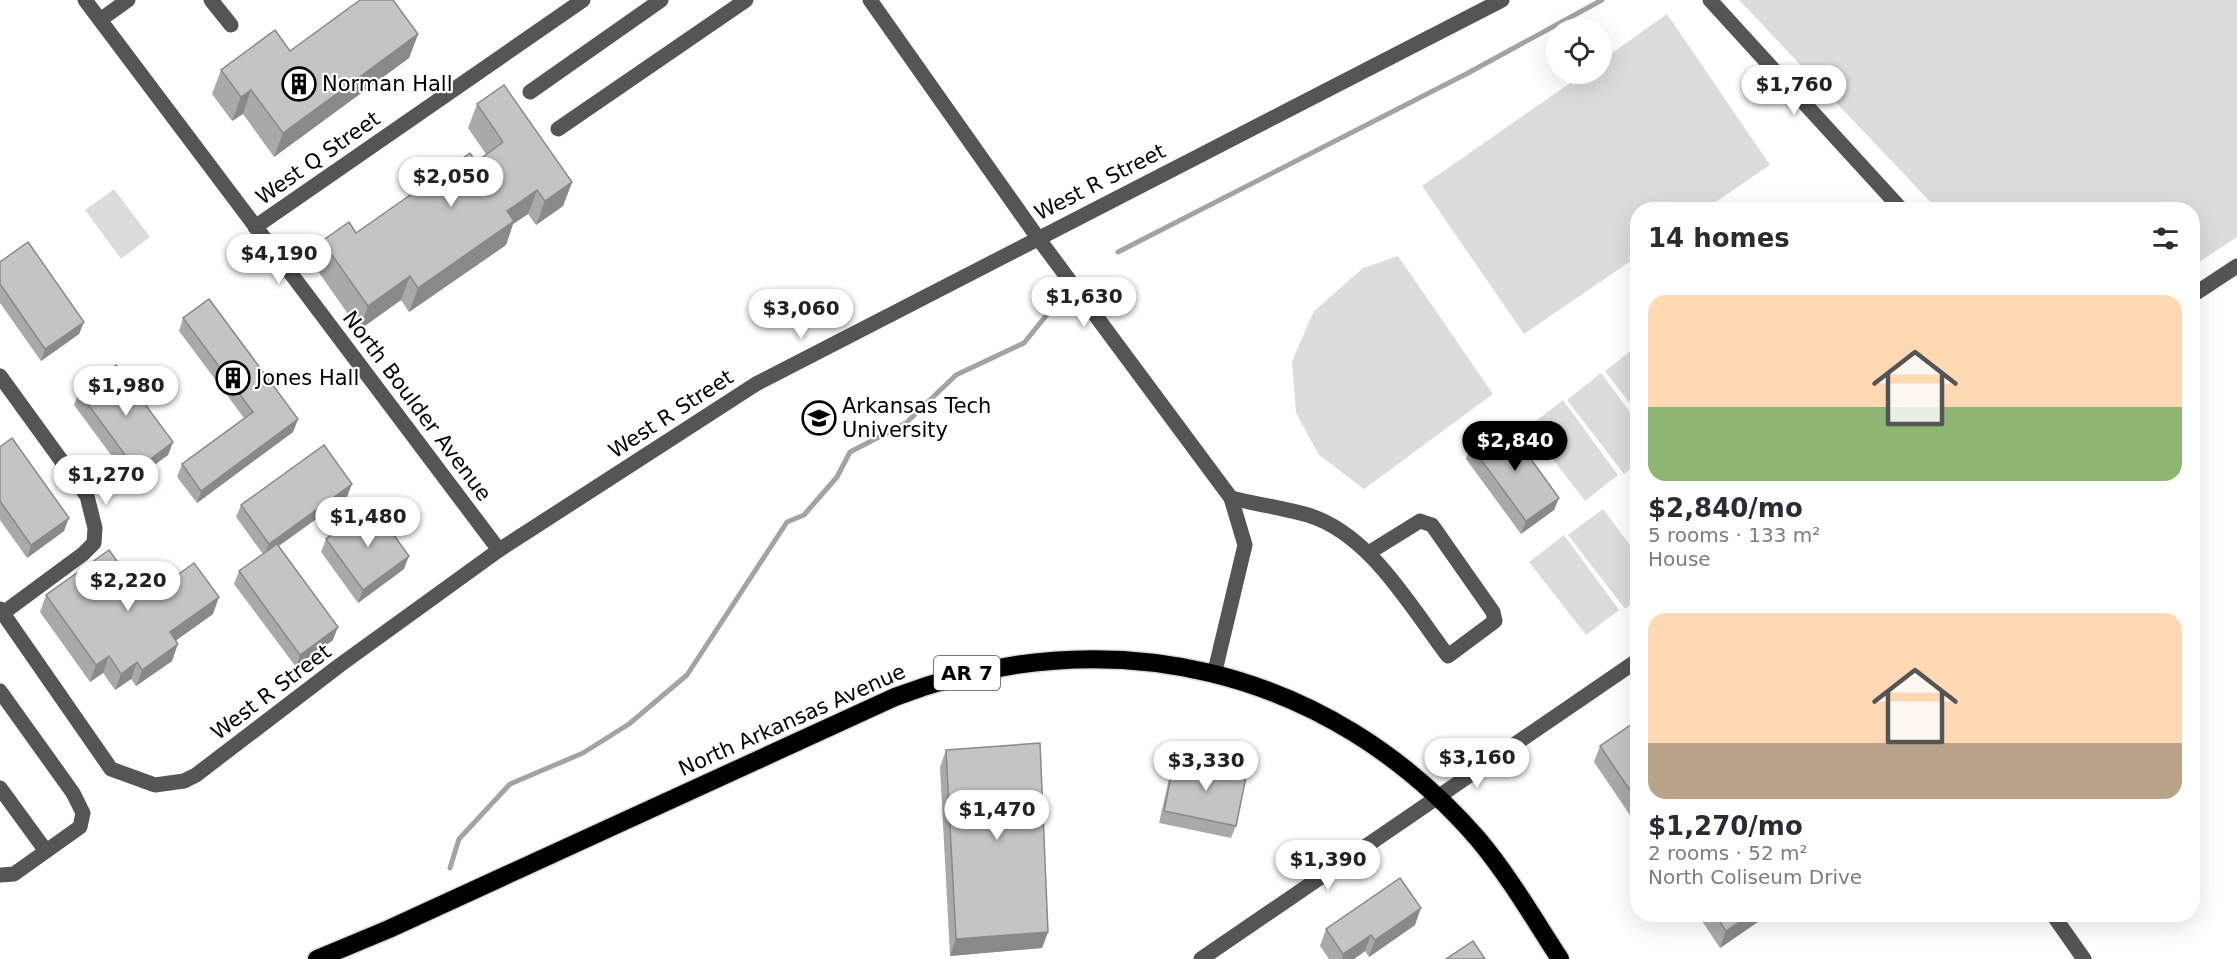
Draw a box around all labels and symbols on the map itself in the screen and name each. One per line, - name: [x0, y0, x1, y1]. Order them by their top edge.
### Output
- pin: $1,760: [1745, 65, 1843, 116]
- building icon: Norman Hall: [281, 66, 317, 102]
- place label: Norman Hall: [322, 72, 452, 96]
- street label: West Q Street: [252, 106, 384, 210]
- street label: West R Street: [1031, 139, 1169, 225]
- pin: $2,050: [402, 157, 500, 208]
- pin: $4,190: [230, 234, 328, 285]
- pin: $1,630: [1035, 277, 1133, 328]
- pin: $3,060: [752, 289, 850, 340]
- street label: North Boulder Avenue: [338, 306, 496, 506]
- building icon: Jones Hall: [215, 360, 251, 396]
- street label: West R Street: [604, 365, 738, 463]
- pin: $1,980: [77, 366, 175, 417]
- place label: Jones Hall: [254, 366, 359, 390]
- place label: Arkansas Tech University: [842, 394, 991, 442]
- school or university icon: Arkansas Tech University: [801, 400, 837, 436]
- pin: $2,840: [1466, 421, 1564, 472]
- pin: $1,270: [57, 455, 155, 506]
- pin: $1,480: [319, 497, 417, 548]
- pin: $2,220: [79, 561, 177, 612]
- street label: West R Street: [207, 639, 335, 745]
- road number: AR 7: [934, 656, 1000, 690]
- street label: North Arkansas Avenue: [675, 659, 909, 781]
- pin: $3,160: [1428, 738, 1526, 789]
- pin: $3,330: [1157, 741, 1255, 792]
- pin: $1,470: [948, 790, 1046, 841]
- pin: $1,390: [1279, 840, 1377, 891]

